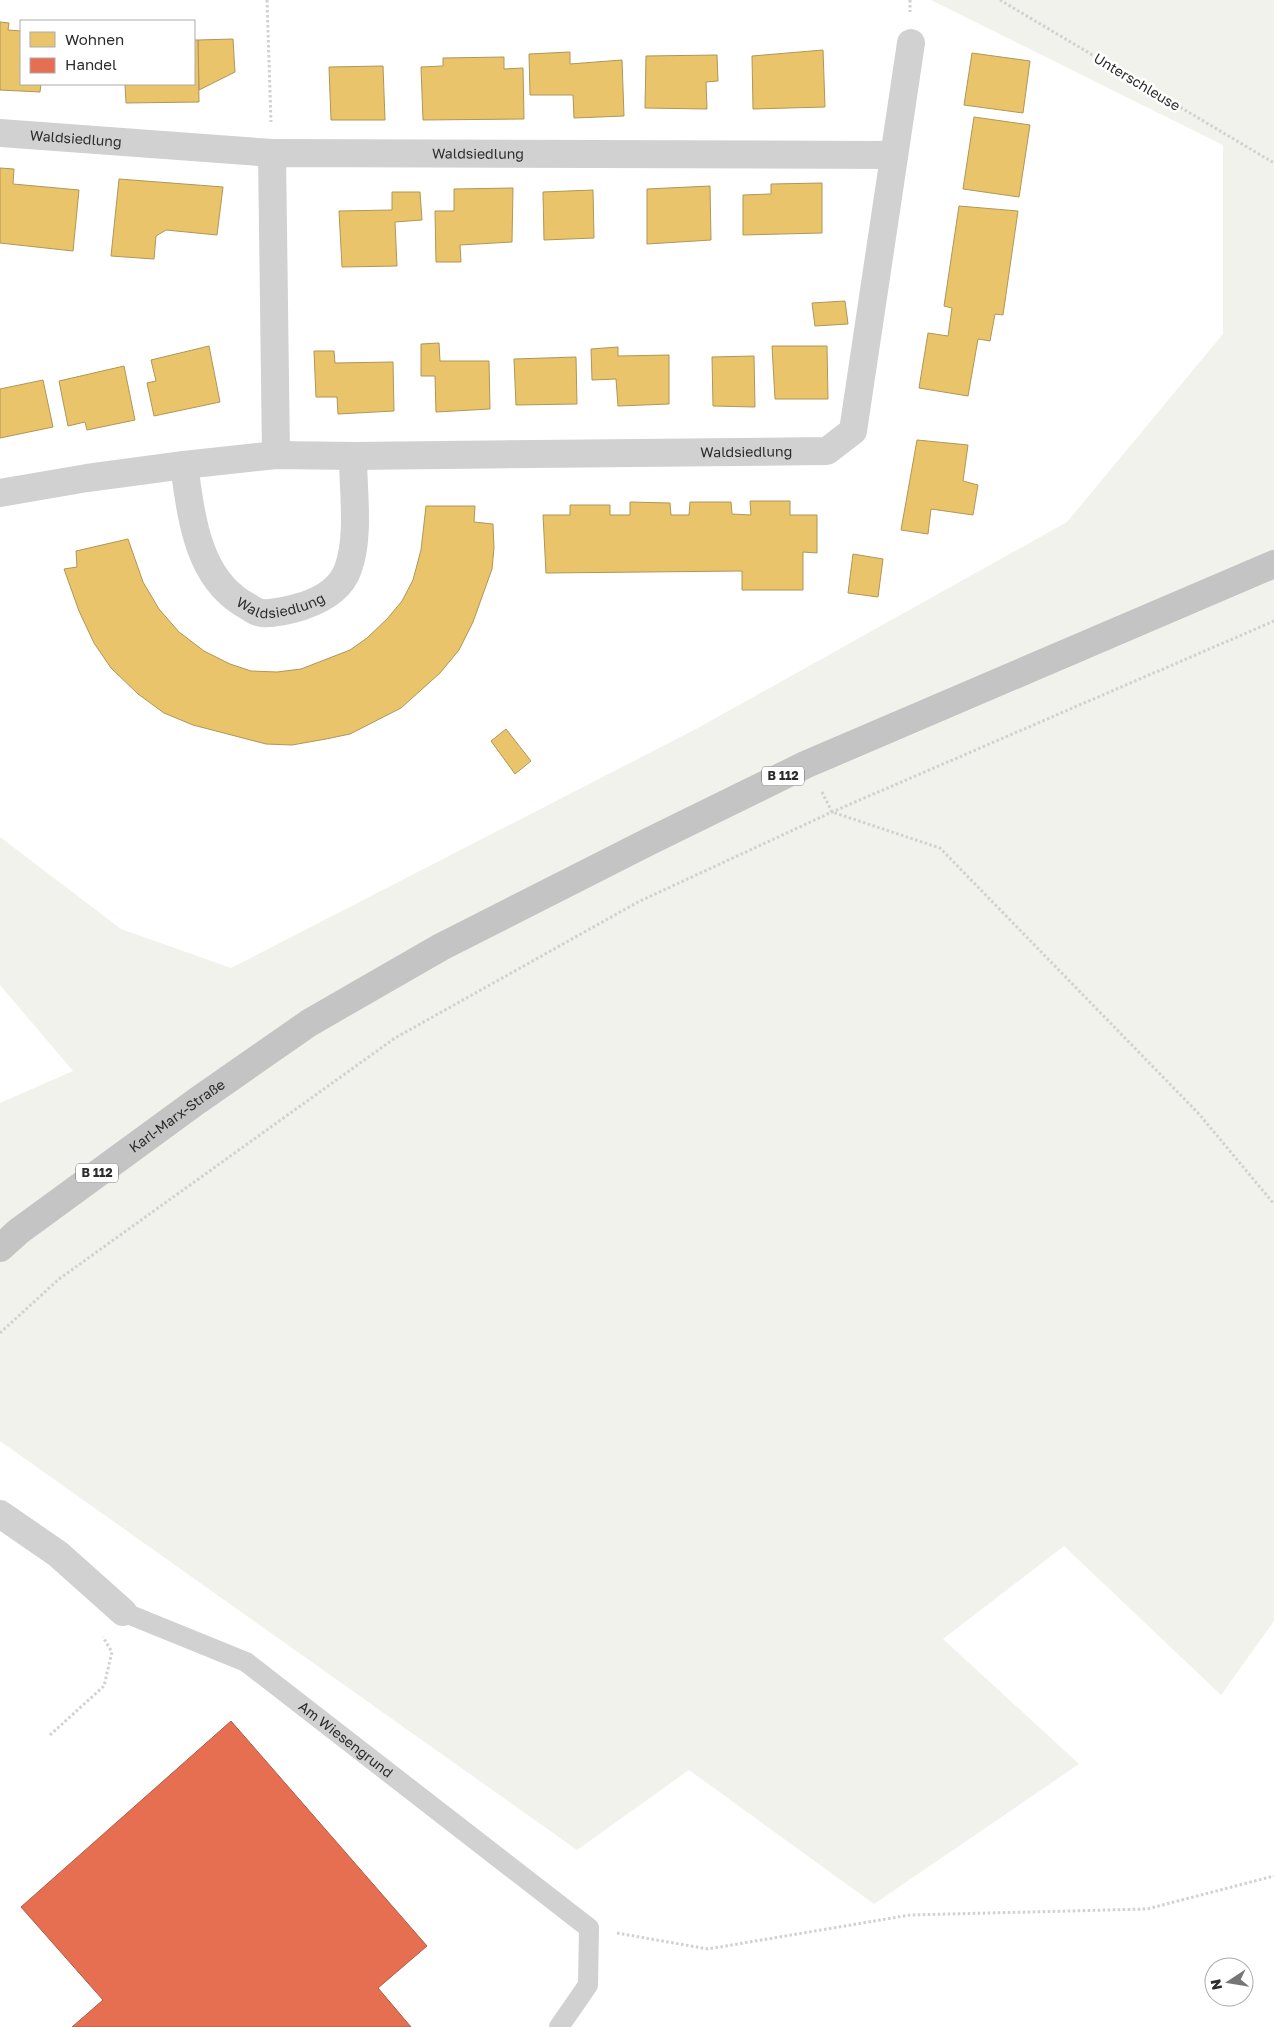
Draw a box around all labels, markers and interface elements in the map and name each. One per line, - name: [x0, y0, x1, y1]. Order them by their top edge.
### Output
- legend: [20, 20, 195, 85]
- text: Wohnen: [65, 30, 124, 48]
- street label: Unterschleuse: [1091, 49, 1184, 114]
- text: Handel: [65, 55, 117, 73]
- street label: Waldsiedlung: [29, 126, 122, 150]
- street label: Waldsiedlung: [432, 145, 524, 162]
- street label: Waldsiedlung: [700, 442, 792, 460]
- street label: Waldsiedlung: [234, 589, 328, 621]
- road number: B 112: [762, 766, 804, 786]
- street label: Karl-Marx-Straße: [126, 1075, 228, 1156]
- road number: B 112: [76, 1164, 118, 1182]
- street label: Am Wiesengrund: [296, 1697, 397, 1781]
- north arrow: [1204, 1957, 1254, 2007]
- text: N: [1206, 1978, 1225, 1992]

